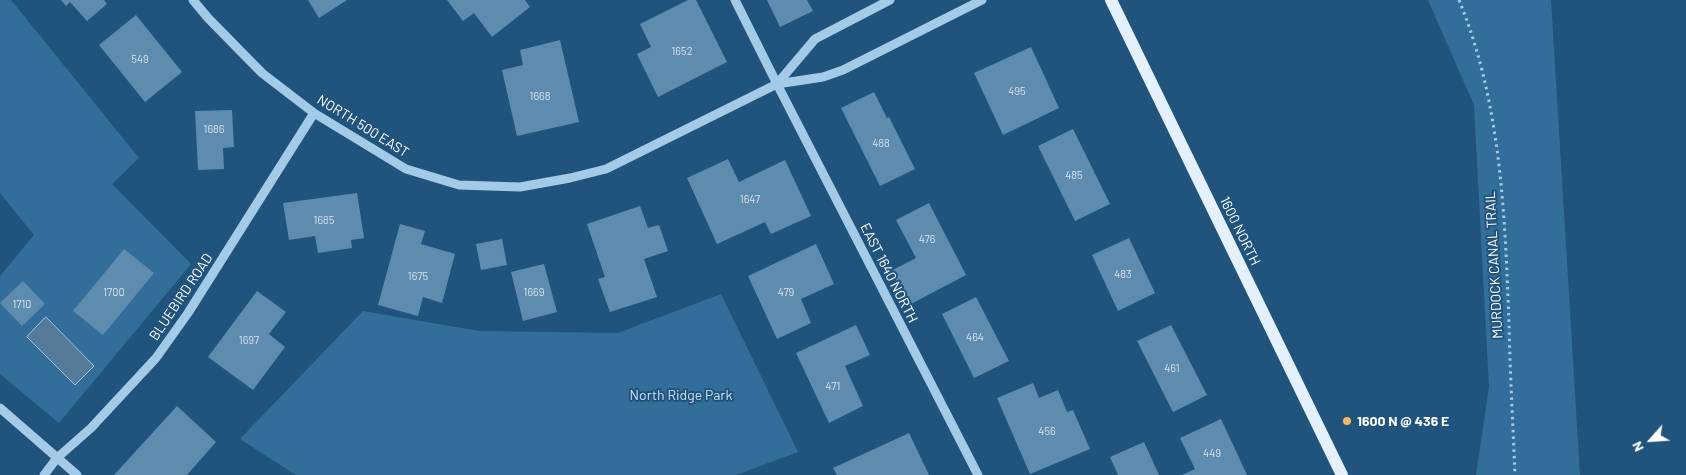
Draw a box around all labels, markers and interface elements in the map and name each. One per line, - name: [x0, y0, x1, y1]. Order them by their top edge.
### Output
- house number: 1652: [671, 44, 693, 58]
- house number: 549: [131, 52, 149, 66]
- house number: 495: [1008, 84, 1026, 98]
- house number: 1668: [530, 89, 550, 103]
- street label: NORTH 500 EAST: [314, 91, 412, 161]
- house number: 1686: [204, 122, 224, 136]
- house number: 488: [872, 136, 890, 150]
- house number: 485: [1065, 168, 1083, 182]
- street label: MURDOCK CANAL TRAIL: [1482, 191, 1506, 339]
- house number: 1647: [740, 192, 760, 206]
- street label: 1600 NORTH: [1216, 194, 1264, 268]
- house number: 1685: [314, 213, 334, 227]
- street label: EAST 1640 NORTH: [857, 220, 921, 326]
- house number: 476: [919, 232, 935, 246]
- street label: BLUEBIRD ROAD: [146, 250, 216, 344]
- house number: 483: [1114, 267, 1132, 281]
- house number: 1675: [408, 269, 428, 283]
- house number: 1700: [103, 285, 125, 299]
- house number: 1669: [524, 285, 544, 299]
- house number: 479: [778, 285, 794, 299]
- house number: 1710: [12, 297, 32, 311]
- house number: 464: [966, 330, 984, 344]
- house number: 1697: [239, 333, 259, 347]
- house number: 461: [1164, 361, 1180, 375]
- house number: 471: [826, 379, 840, 393]
- park label: North Ridge Park: [630, 387, 732, 403]
- place label: 1600 N @ 436 E: [1357, 413, 1449, 429]
- marker: 1600 N @ 436 E: [1341, 415, 1353, 427]
- north arrow: [1626, 415, 1676, 465]
- house number: 456: [1038, 424, 1056, 438]
- text: N: [1627, 439, 1647, 455]
- house number: 449: [1203, 446, 1221, 460]

